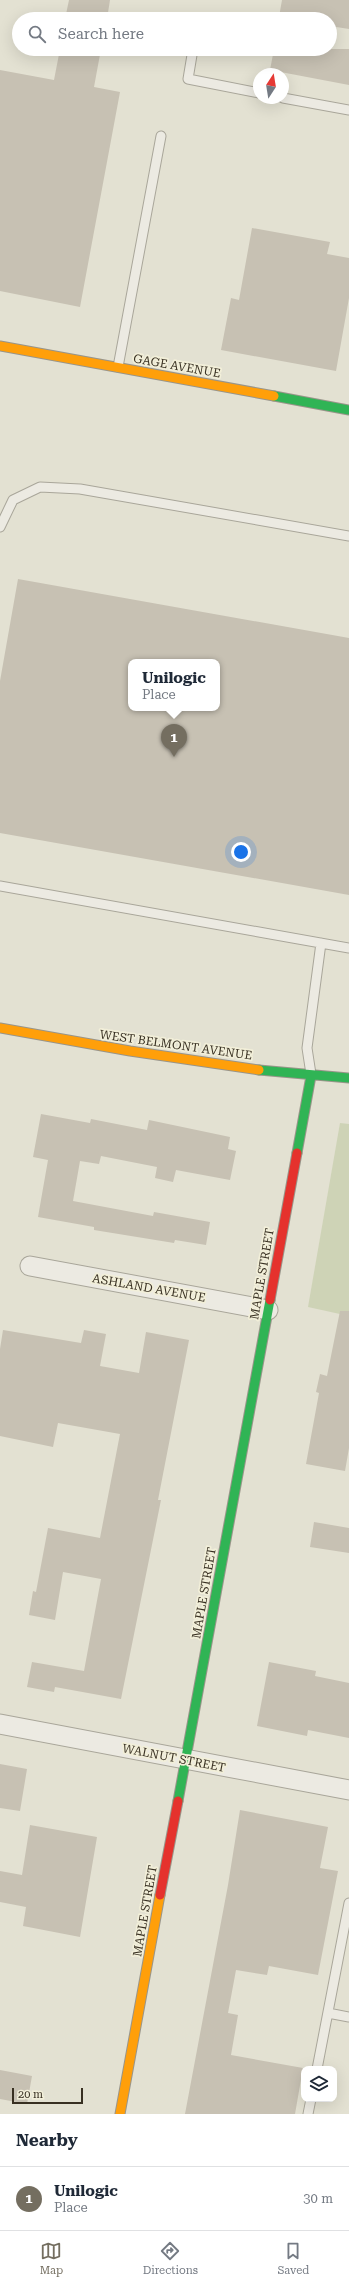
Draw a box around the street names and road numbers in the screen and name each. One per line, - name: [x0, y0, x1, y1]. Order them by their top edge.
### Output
- street label: GAGE AVENUE: [132, 351, 222, 381]
- street label: WEST BELMONT AVENUE: [99, 1027, 253, 1063]
- street label: MAPLE STREET: [247, 1227, 277, 1321]
- street label: ASHLAND AVENUE: [91, 1271, 207, 1305]
- street label: MAPLE STREET: [189, 1546, 219, 1640]
- street label: WALNUT STREET: [121, 1741, 227, 1775]
- street label: MAPLE STREET: [130, 1864, 160, 1958]

